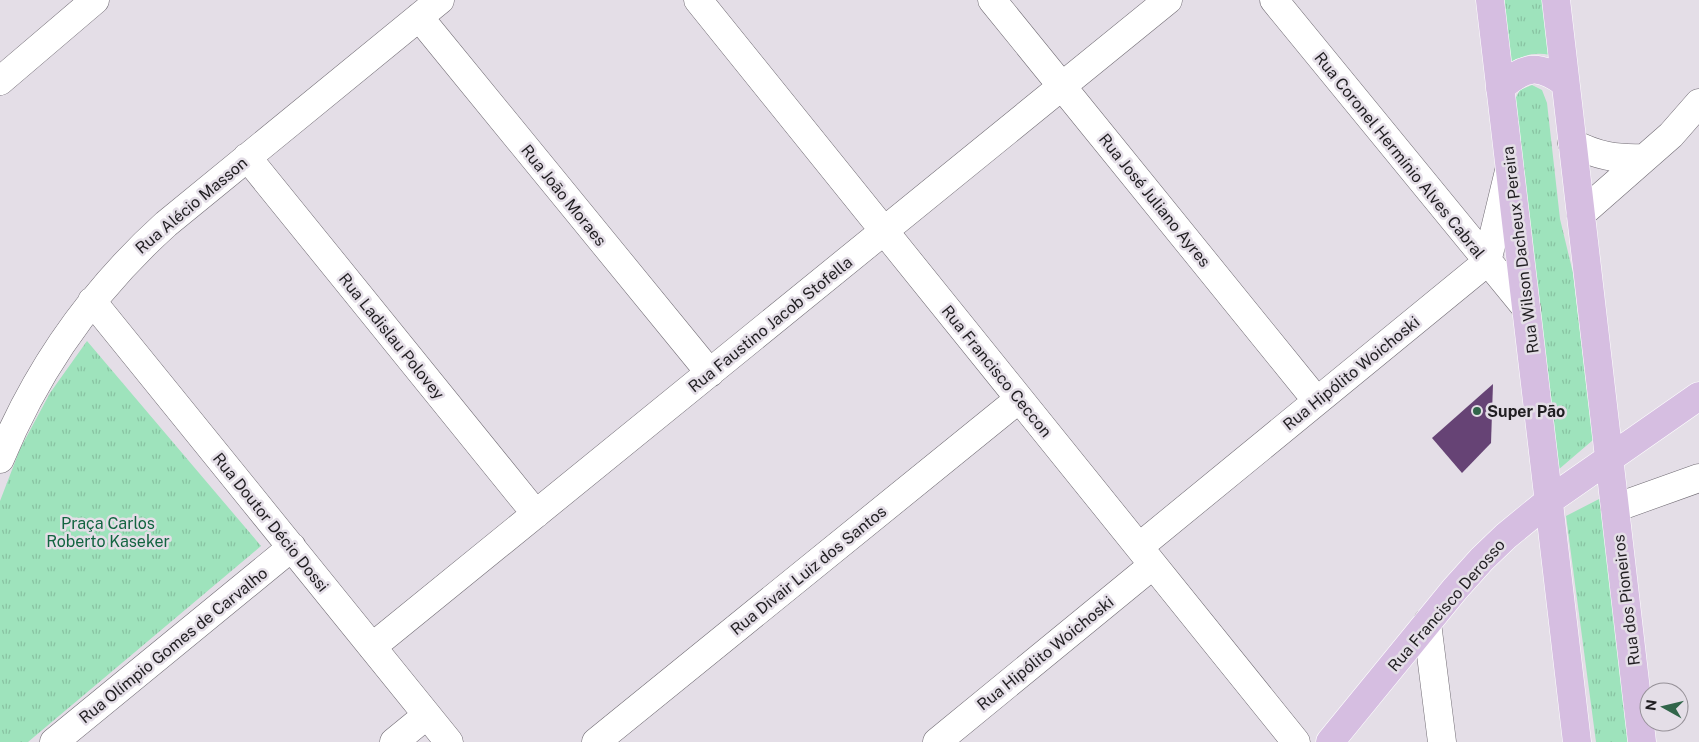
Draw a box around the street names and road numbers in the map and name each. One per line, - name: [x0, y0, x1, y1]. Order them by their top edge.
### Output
- street label: Rua Coronel Hermínio Alves Cabral: [1310, 48, 1489, 262]
- street label: Rua José Juliano Ayres: [1095, 130, 1214, 271]
- street label: Rua João Moraes: [517, 141, 610, 250]
- street label: Rua Wilson Dacheux Pereira: [1498, 145, 1543, 355]
- street label: Rua Alécio Masson: [131, 153, 251, 258]
- street label: Rua Faustino Jacob Stofella: [685, 252, 856, 396]
- street label: Rua Ladislau Polovey: [335, 269, 449, 404]
- street label: Rua Francisco Ceccon: [938, 302, 1056, 441]
- street label: Rua Hipólito Woichoski: [1279, 312, 1423, 434]
- street label: Rua Doutor Décio Dossi: [209, 449, 332, 596]
- street label: Rua Divair Luiz dos Santos: [727, 502, 890, 639]
- street label: Rua dos Pioneiros: [1609, 533, 1644, 666]
- street label: Rua Francisco Derosso: [1384, 535, 1509, 675]
- street label: Rua Olímpio Gomes de Carvalho: [75, 563, 271, 727]
- street label: Rua Hipólito Woichoski: [973, 592, 1117, 714]

